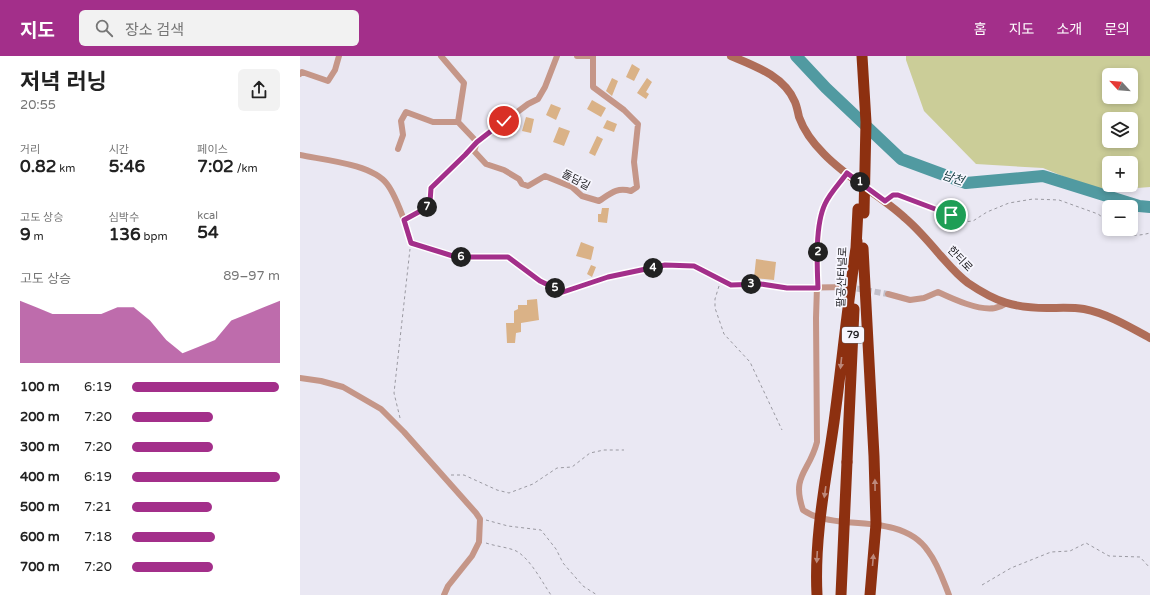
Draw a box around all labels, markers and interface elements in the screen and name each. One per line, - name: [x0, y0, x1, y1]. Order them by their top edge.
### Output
- search box: [79, 10, 359, 46]
- icon: search: [93, 17, 115, 39]
- text: 지도: [20, 20, 55, 42]
- text: 장소 검색: [125, 21, 184, 39]
- text: 홈: [974, 21, 987, 38]
- text: 지도: [1009, 21, 1034, 38]
- text: 소개: [1056, 21, 1082, 38]
- text: 문의: [1104, 21, 1130, 38]
- north arrow: [1102, 68, 1138, 104]
- map controls: [1102, 68, 1138, 236]
- text: 저녁 러닝: [20, 69, 107, 95]
- button: share: [238, 69, 280, 111]
- text: 20:55: [20, 97, 56, 113]
- pin: [487, 104, 521, 138]
- icon: check: [493, 110, 515, 132]
- button: layers: [1102, 112, 1138, 148]
- text: 거리: [20, 143, 40, 156]
- text: 시간: [109, 143, 129, 156]
- text: 페이스: [197, 143, 228, 156]
- text: 0.82: [20, 156, 56, 177]
- text: 5:46: [109, 156, 145, 177]
- text: 7:02: [197, 156, 234, 177]
- button: +: [1102, 156, 1138, 192]
- text: km: [56, 162, 75, 175]
- text: /km: [234, 162, 258, 175]
- street label: 돌담길: [560, 167, 592, 193]
- water label: 남천: [940, 168, 968, 189]
- pin: 1: [850, 172, 870, 192]
- text: 1: [857, 175, 863, 188]
- pin: 7: [417, 197, 437, 217]
- pin: [934, 198, 968, 232]
- text: 7: [424, 200, 430, 213]
- button: −: [1102, 200, 1138, 236]
- icon: arrive: [940, 204, 962, 226]
- text: kcal: [197, 209, 218, 222]
- text: 고도 상승: [20, 211, 63, 224]
- text: 심박수: [109, 211, 139, 224]
- text: 54: [197, 222, 219, 243]
- text: 9: [20, 224, 31, 245]
- text: 136: [109, 224, 141, 245]
- text: m: [31, 230, 44, 243]
- text: bpm: [141, 230, 168, 243]
- pin: 2: [808, 242, 828, 262]
- street label: 한티로: [945, 244, 975, 274]
- text: 2: [815, 245, 821, 258]
- street label: 팔공산터널로: [834, 246, 850, 308]
- pin: 6: [451, 247, 471, 267]
- text: 6: [458, 250, 464, 263]
- pin: 4: [643, 258, 663, 278]
- text: 4: [650, 261, 656, 274]
- text: 89–97 m: [223, 268, 280, 284]
- text: 고도 상승: [20, 271, 71, 287]
- pin: 3: [741, 274, 761, 294]
- text: 3: [748, 277, 754, 290]
- pin: 5: [545, 278, 565, 298]
- text: 5: [552, 281, 558, 294]
- road number: 79: [842, 327, 864, 343]
- one-way arrow: [838, 357, 844, 369]
- text: 100 m: [20, 379, 60, 395]
- text: 6:19: [84, 379, 112, 395]
- text: 200 m: [20, 409, 60, 425]
- text: 7:20: [84, 409, 112, 425]
- text: 300 m: [20, 439, 60, 455]
- text: 7:20: [84, 439, 112, 455]
- text: 400 m: [20, 469, 60, 485]
- text: 6:19: [84, 469, 112, 485]
- one-way arrow: [872, 478, 878, 491]
- one-way arrow: [821, 486, 828, 498]
- text: 500 m: [20, 499, 60, 515]
- text: 7:21: [84, 499, 112, 515]
- text: 600 m: [20, 529, 60, 545]
- text: 7:18: [84, 529, 112, 545]
- one-way arrow: [814, 551, 820, 564]
- one-way arrow: [869, 554, 876, 566]
- text: 700 m: [20, 559, 60, 575]
- text: 7:20: [84, 559, 112, 575]

